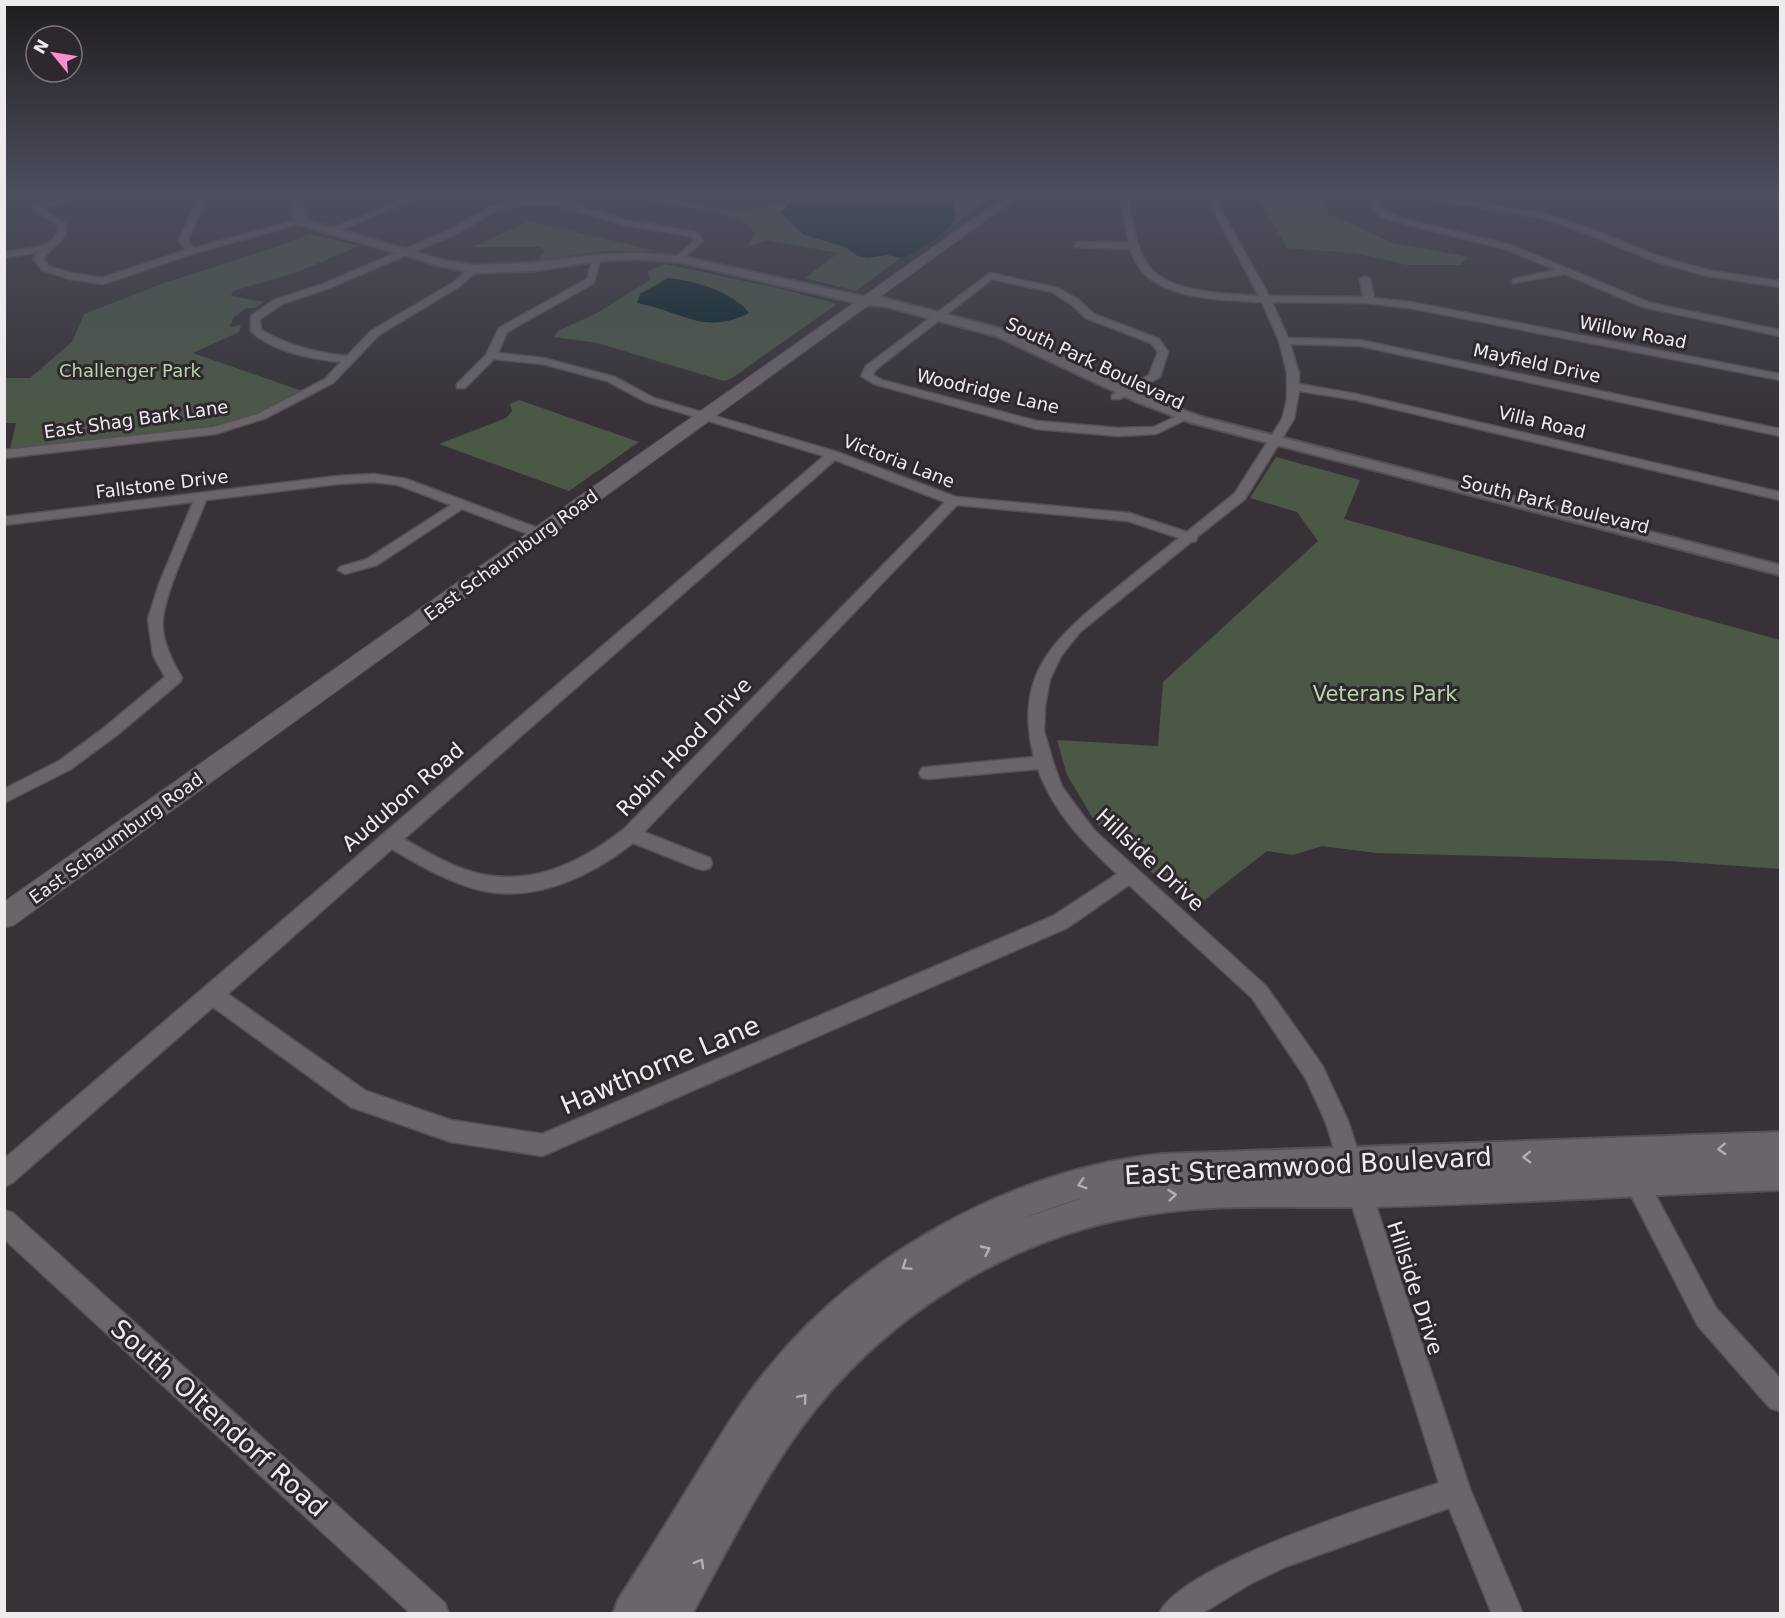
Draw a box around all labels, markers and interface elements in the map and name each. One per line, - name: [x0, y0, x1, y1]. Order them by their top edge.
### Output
- north arrow: [24, 24, 84, 84]
- text: N: [30, 36, 53, 57]
- street label: Willow Road: [1577, 311, 1689, 353]
- street label: South Park Boulevard: [1003, 313, 1187, 413]
- street label: Mayfield Drive: [1471, 339, 1603, 387]
- park label: Challenger Park: [59, 360, 202, 381]
- street label: Woodridge Lane: [915, 364, 1061, 418]
- street label: East Shag Bark Lane: [42, 396, 230, 442]
- street label: Villa Road: [1496, 402, 1588, 442]
- street label: Victoria Lane: [840, 430, 958, 492]
- street label: Fallstone Drive: [95, 465, 229, 503]
- street label: South Park Boulevard: [1458, 470, 1652, 538]
- street label: East Schaumburg Road: [420, 485, 602, 625]
- street label: Robin Hood Drive: [612, 673, 756, 821]
- park label: Veterans Park: [1313, 682, 1458, 706]
- street label: Audubon Road: [337, 738, 469, 856]
- street label: East Schaumburg Road: [25, 768, 207, 908]
- street label: Hillside Drive: [1091, 804, 1209, 916]
- street label: Hawthorne Lane: [556, 1010, 764, 1120]
- street label: East Streamwood Boulevard: [1124, 1141, 1492, 1191]
- one-way arrow: [1718, 1142, 1727, 1155]
- one-way arrow: [1523, 1150, 1532, 1163]
- one-way arrow: [1077, 1177, 1088, 1189]
- one-way arrow: [1168, 1190, 1177, 1202]
- street label: Hillside Drive: [1382, 1218, 1448, 1358]
- one-way arrow: [980, 1245, 991, 1257]
- one-way arrow: [902, 1259, 913, 1270]
- street label: South Oltendorf Road: [105, 1313, 333, 1523]
- one-way arrow: [796, 1394, 807, 1405]
- one-way arrow: [692, 1559, 704, 1569]

